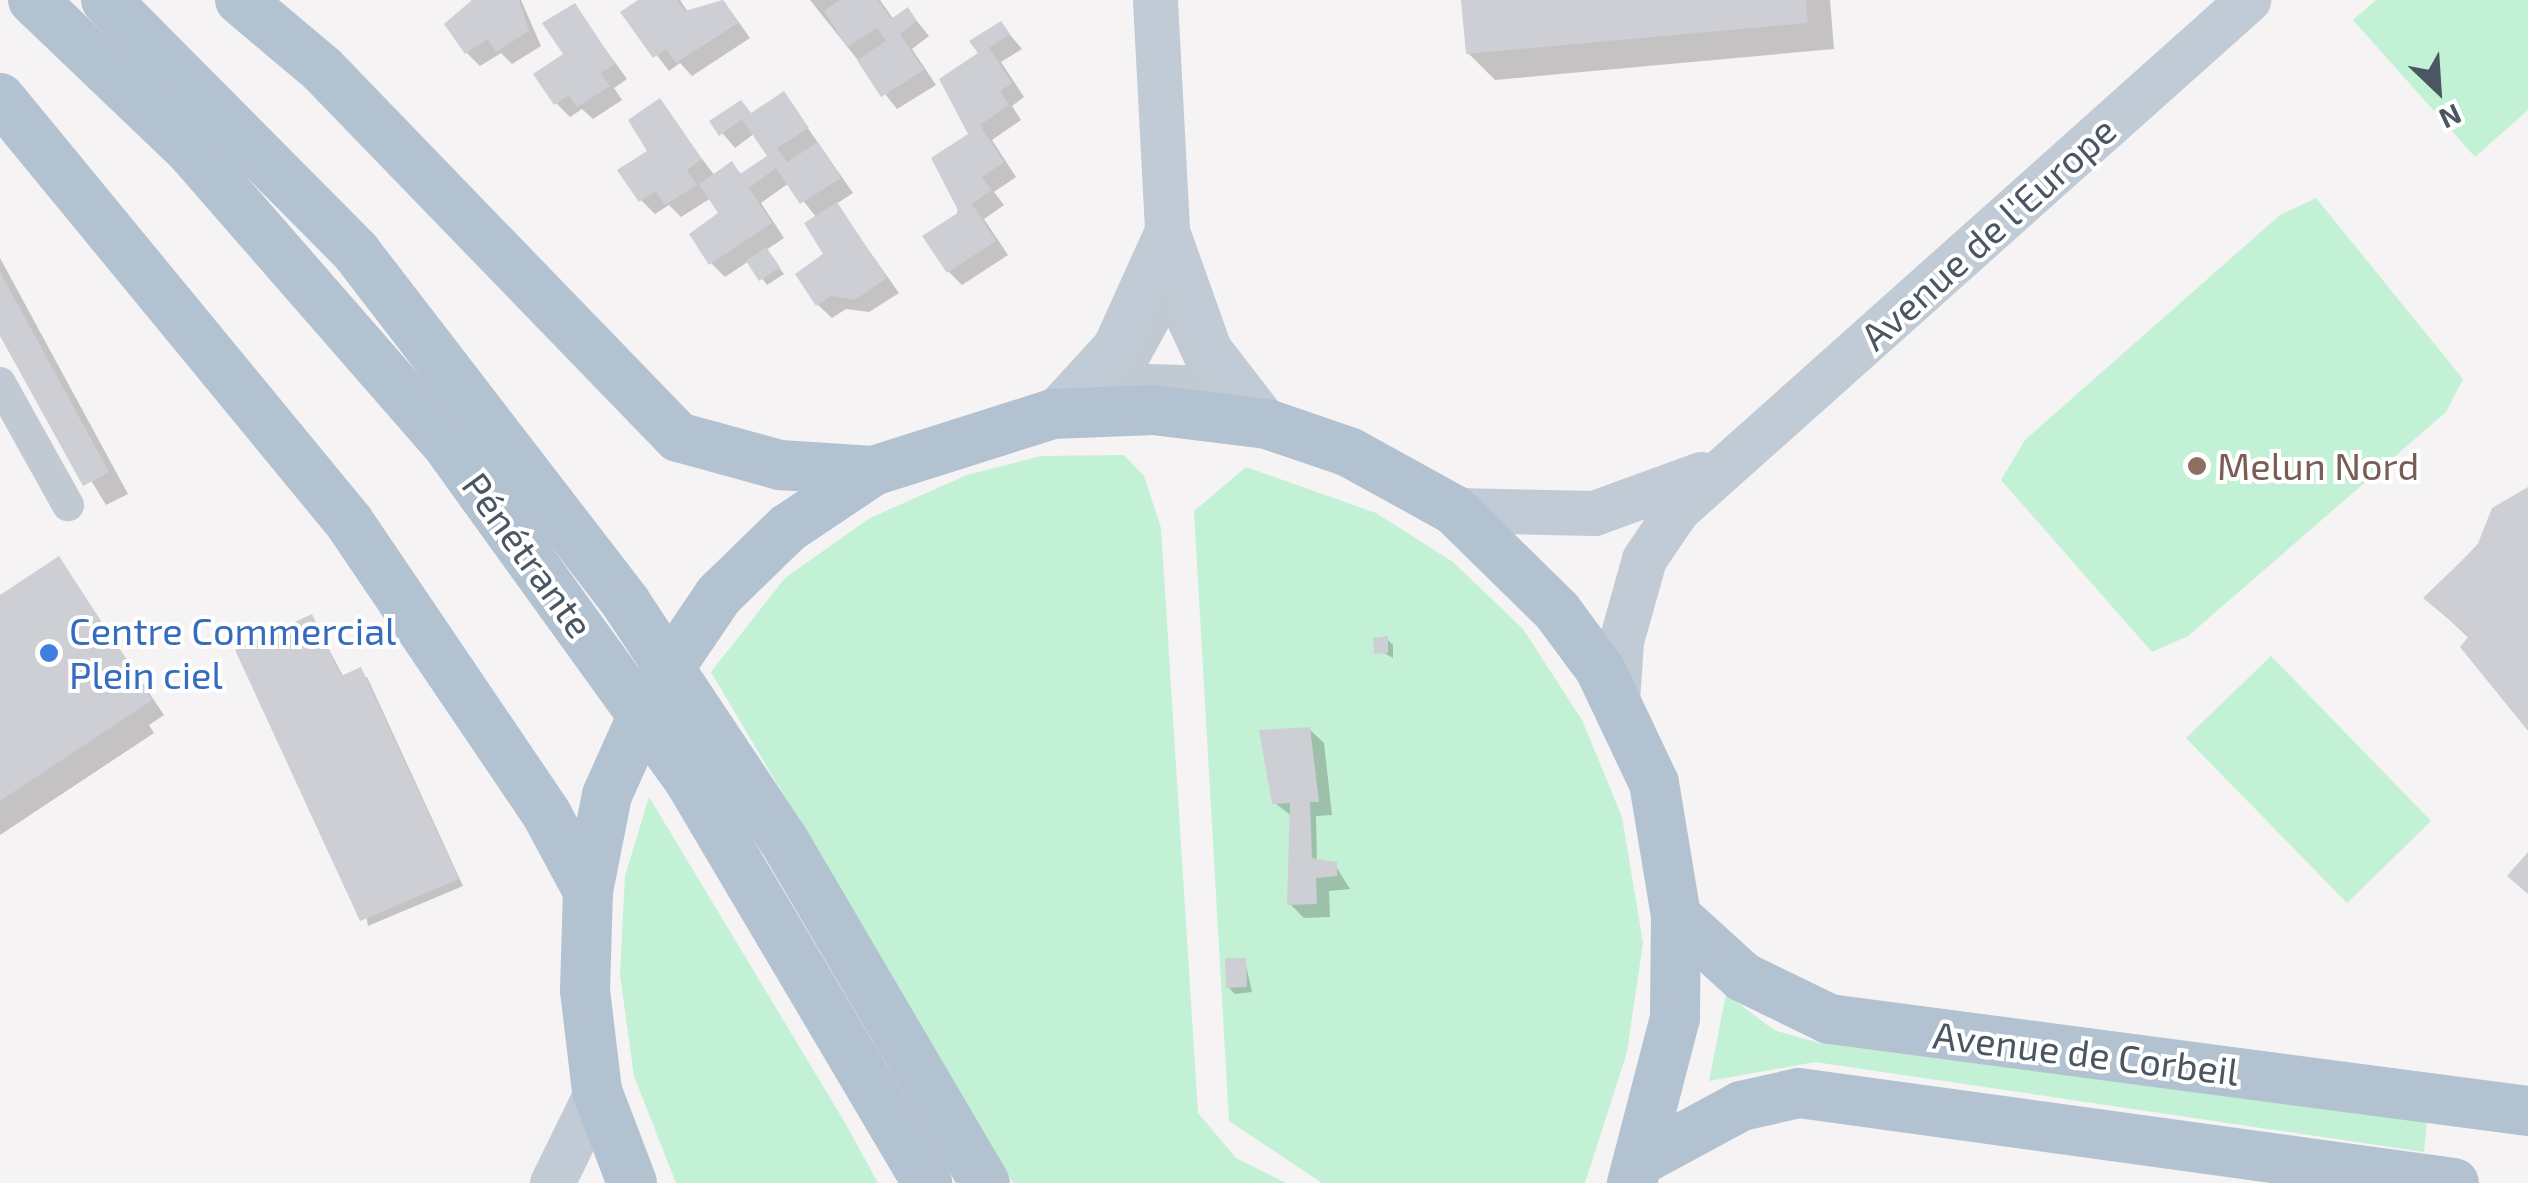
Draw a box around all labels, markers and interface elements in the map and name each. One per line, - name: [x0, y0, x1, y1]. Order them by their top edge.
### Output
- north arrow: [2388, 40, 2488, 140]
- text: N: [2434, 98, 2467, 137]
- street label: Avenue de l'Europe: [1851, 107, 2125, 359]
- place label: Melun Nord: [2217, 443, 2419, 489]
- marker: Melun Nord: [2186, 455, 2208, 477]
- street label: Pénétrante: [453, 464, 603, 646]
- place label: Centre Commercial Plein ciel: [69, 608, 396, 698]
- marker: Centre Commercial Plein ciel: [38, 642, 60, 664]
- street label: Avenue de Corbeil: [1931, 1012, 2241, 1094]

